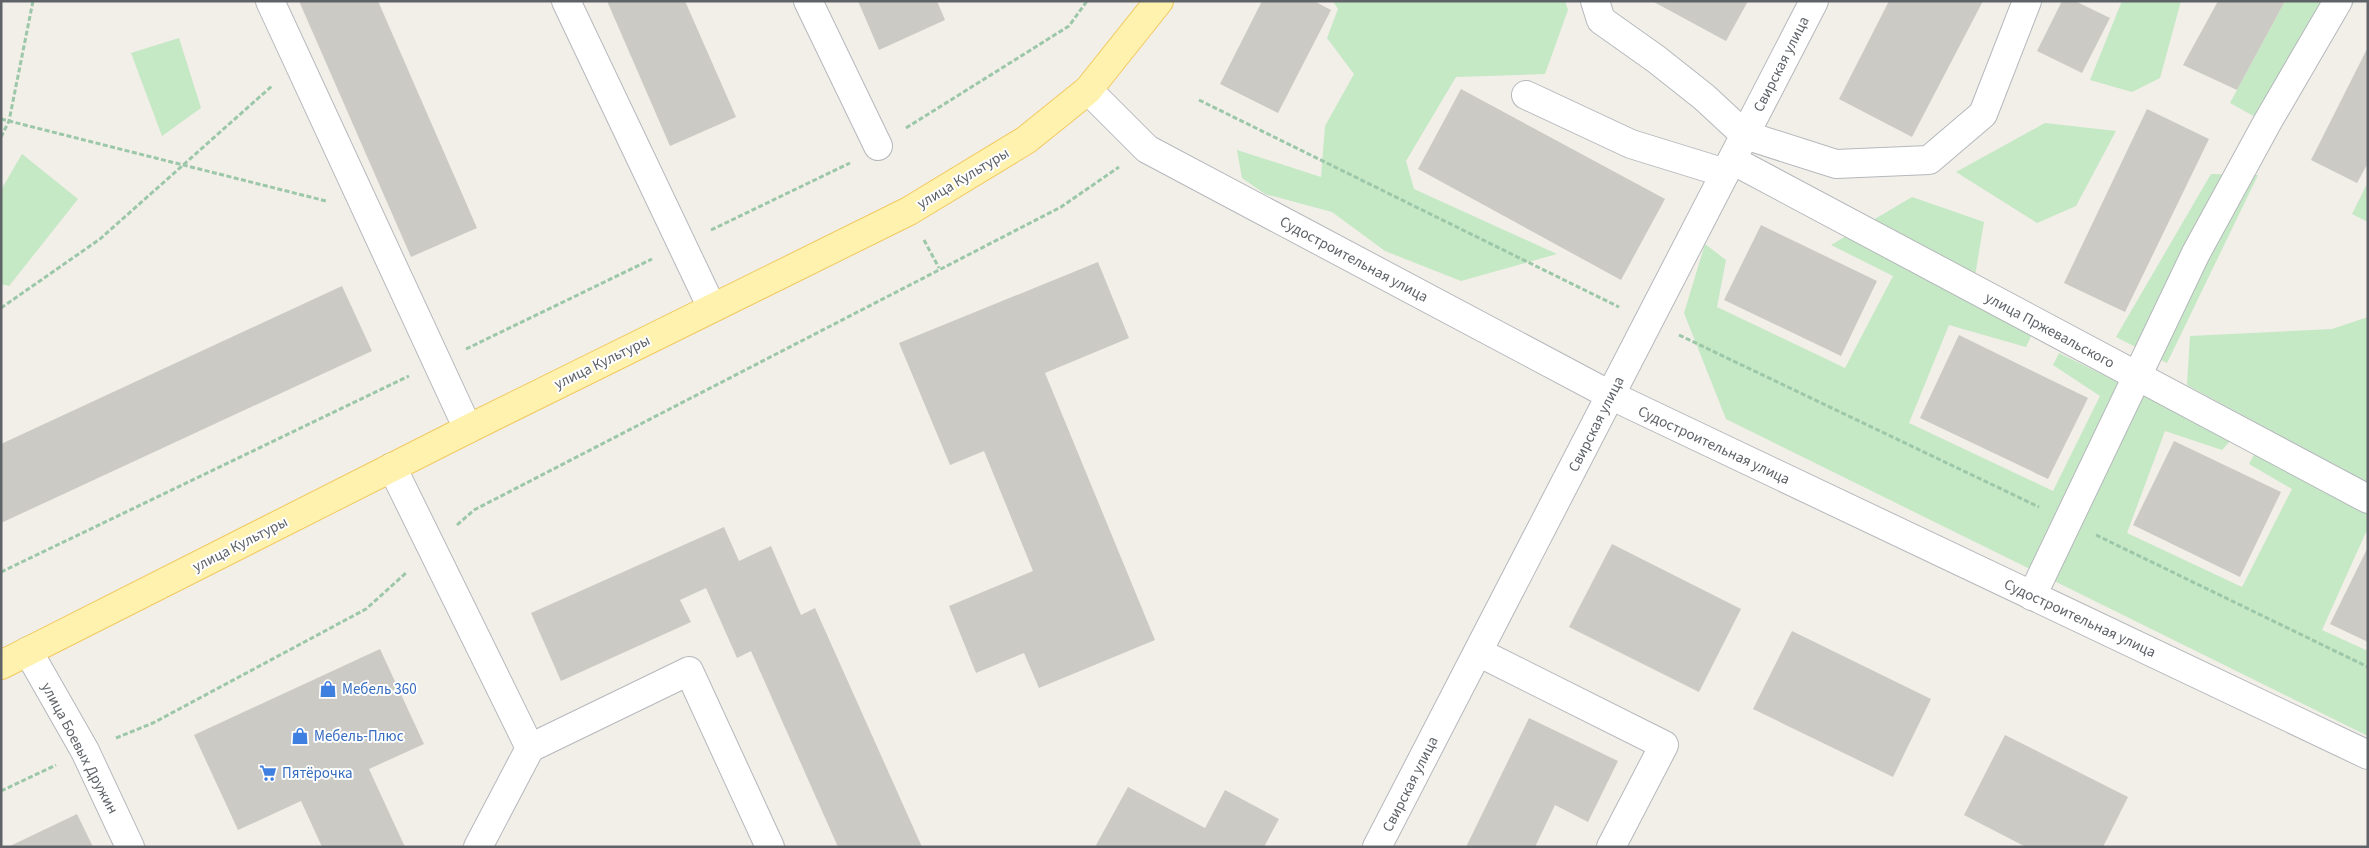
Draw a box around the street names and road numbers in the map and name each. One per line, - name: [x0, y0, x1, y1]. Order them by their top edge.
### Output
- street label: Свирская улица: [1748, 13, 1815, 116]
- street label: улица Культуры: [913, 143, 1013, 214]
- street label: Судостроительная улица: [1276, 211, 1432, 308]
- street label: улица Пржевальского: [1981, 287, 2118, 374]
- street label: улица Культуры: [551, 330, 654, 395]
- street label: Свирская улица: [1563, 373, 1630, 476]
- street label: Судостроительная улица: [1634, 401, 1793, 490]
- street label: улица Культуры: [189, 511, 291, 577]
- street label: Судостроительная улица: [2000, 574, 2159, 663]
- street label: улица Боевых Дружин: [36, 679, 123, 818]
- street label: Свирская улица: [1377, 733, 1444, 836]

